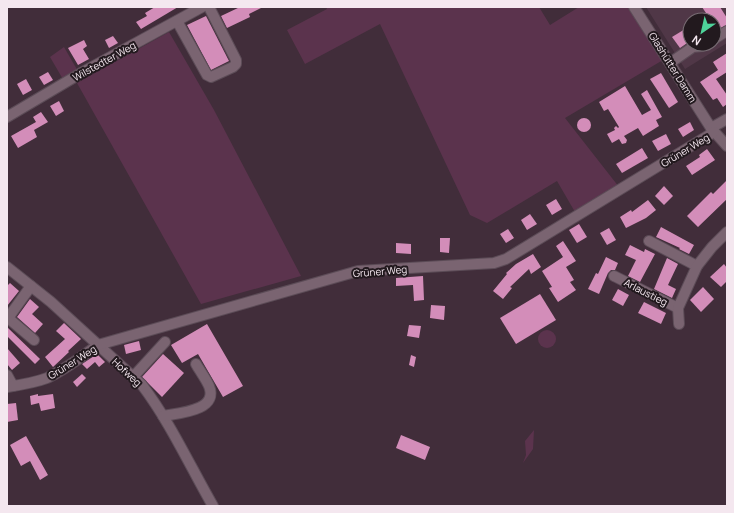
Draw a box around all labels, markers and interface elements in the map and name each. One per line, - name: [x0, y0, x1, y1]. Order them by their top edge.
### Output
- north arrow: [682, 12, 722, 52]
- street label: Glashütter Damm: [646, 29, 700, 105]
- text: N: [689, 32, 704, 49]
- street label: Wilstedter Weg: [70, 38, 138, 84]
- street label: Grüner Weg: [658, 130, 712, 170]
- street label: Grüner Weg: [352, 262, 408, 280]
- street label: Arlaustieg: [622, 275, 670, 309]
- street label: Grüner Weg: [45, 342, 99, 382]
- street label: Hofweg: [109, 355, 145, 389]

